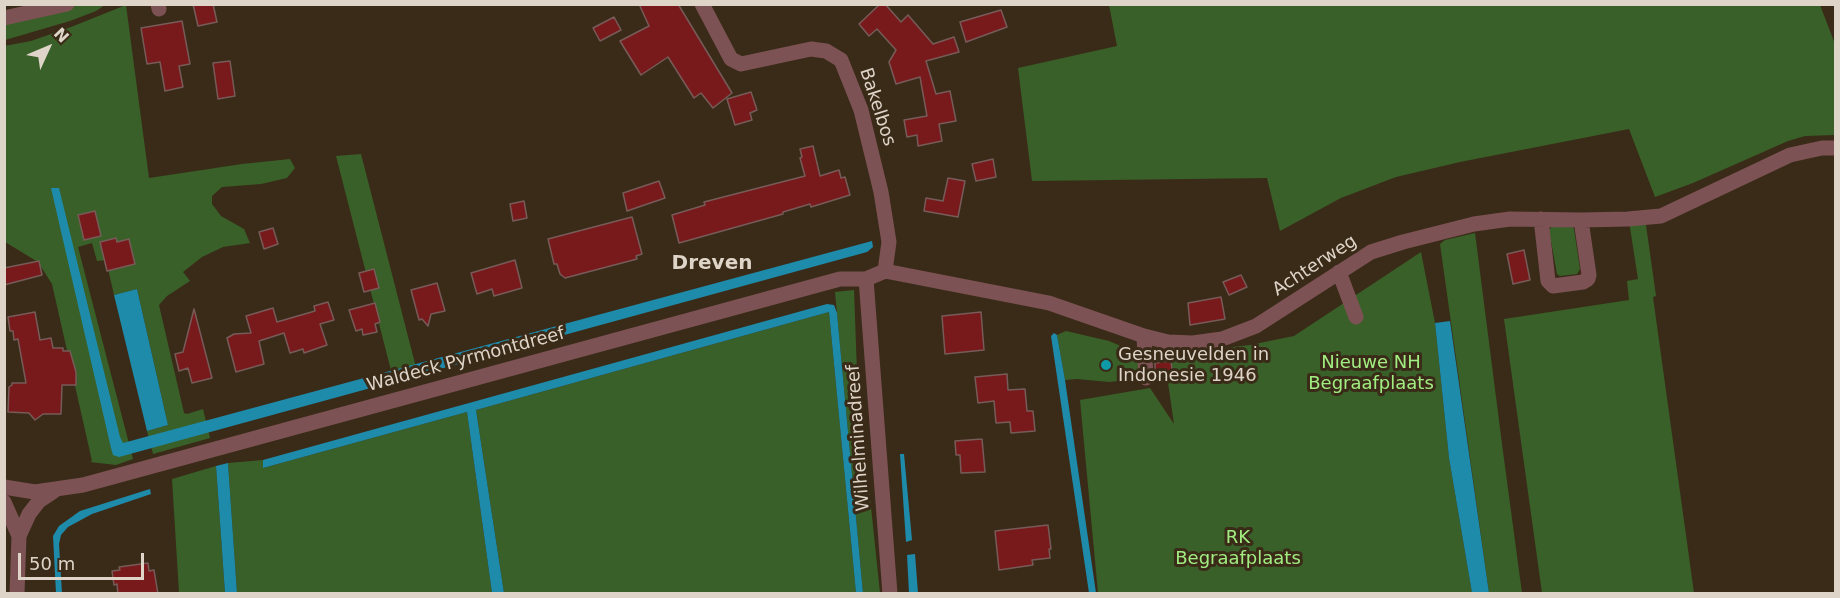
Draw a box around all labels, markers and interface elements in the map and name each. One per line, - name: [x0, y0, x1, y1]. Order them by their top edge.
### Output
- north arrow: [18, 18, 78, 78]
- text: N: [50, 24, 73, 47]
- street label: Bakelbos: [854, 65, 900, 149]
- street label: Achterweg: [1269, 231, 1361, 301]
- district label: Dreven: [672, 252, 752, 276]
- street label: Waldeck Pyrmontdreef: [365, 323, 567, 397]
- place label: Gesneuvelden in Indonesie 1946: [1118, 344, 1269, 386]
- park label: Nieuwe NH Begraafplaats: [1308, 352, 1434, 394]
- marker: Gesneuvelden in Indonesie 1946: [1099, 358, 1113, 372]
- street label: Wilhelminadreef: [843, 364, 875, 512]
- park label: RK Begraafplaats: [1175, 527, 1301, 570]
- scale bar: [21, 541, 147, 579]
- text: 50 m: [29, 553, 75, 574]

